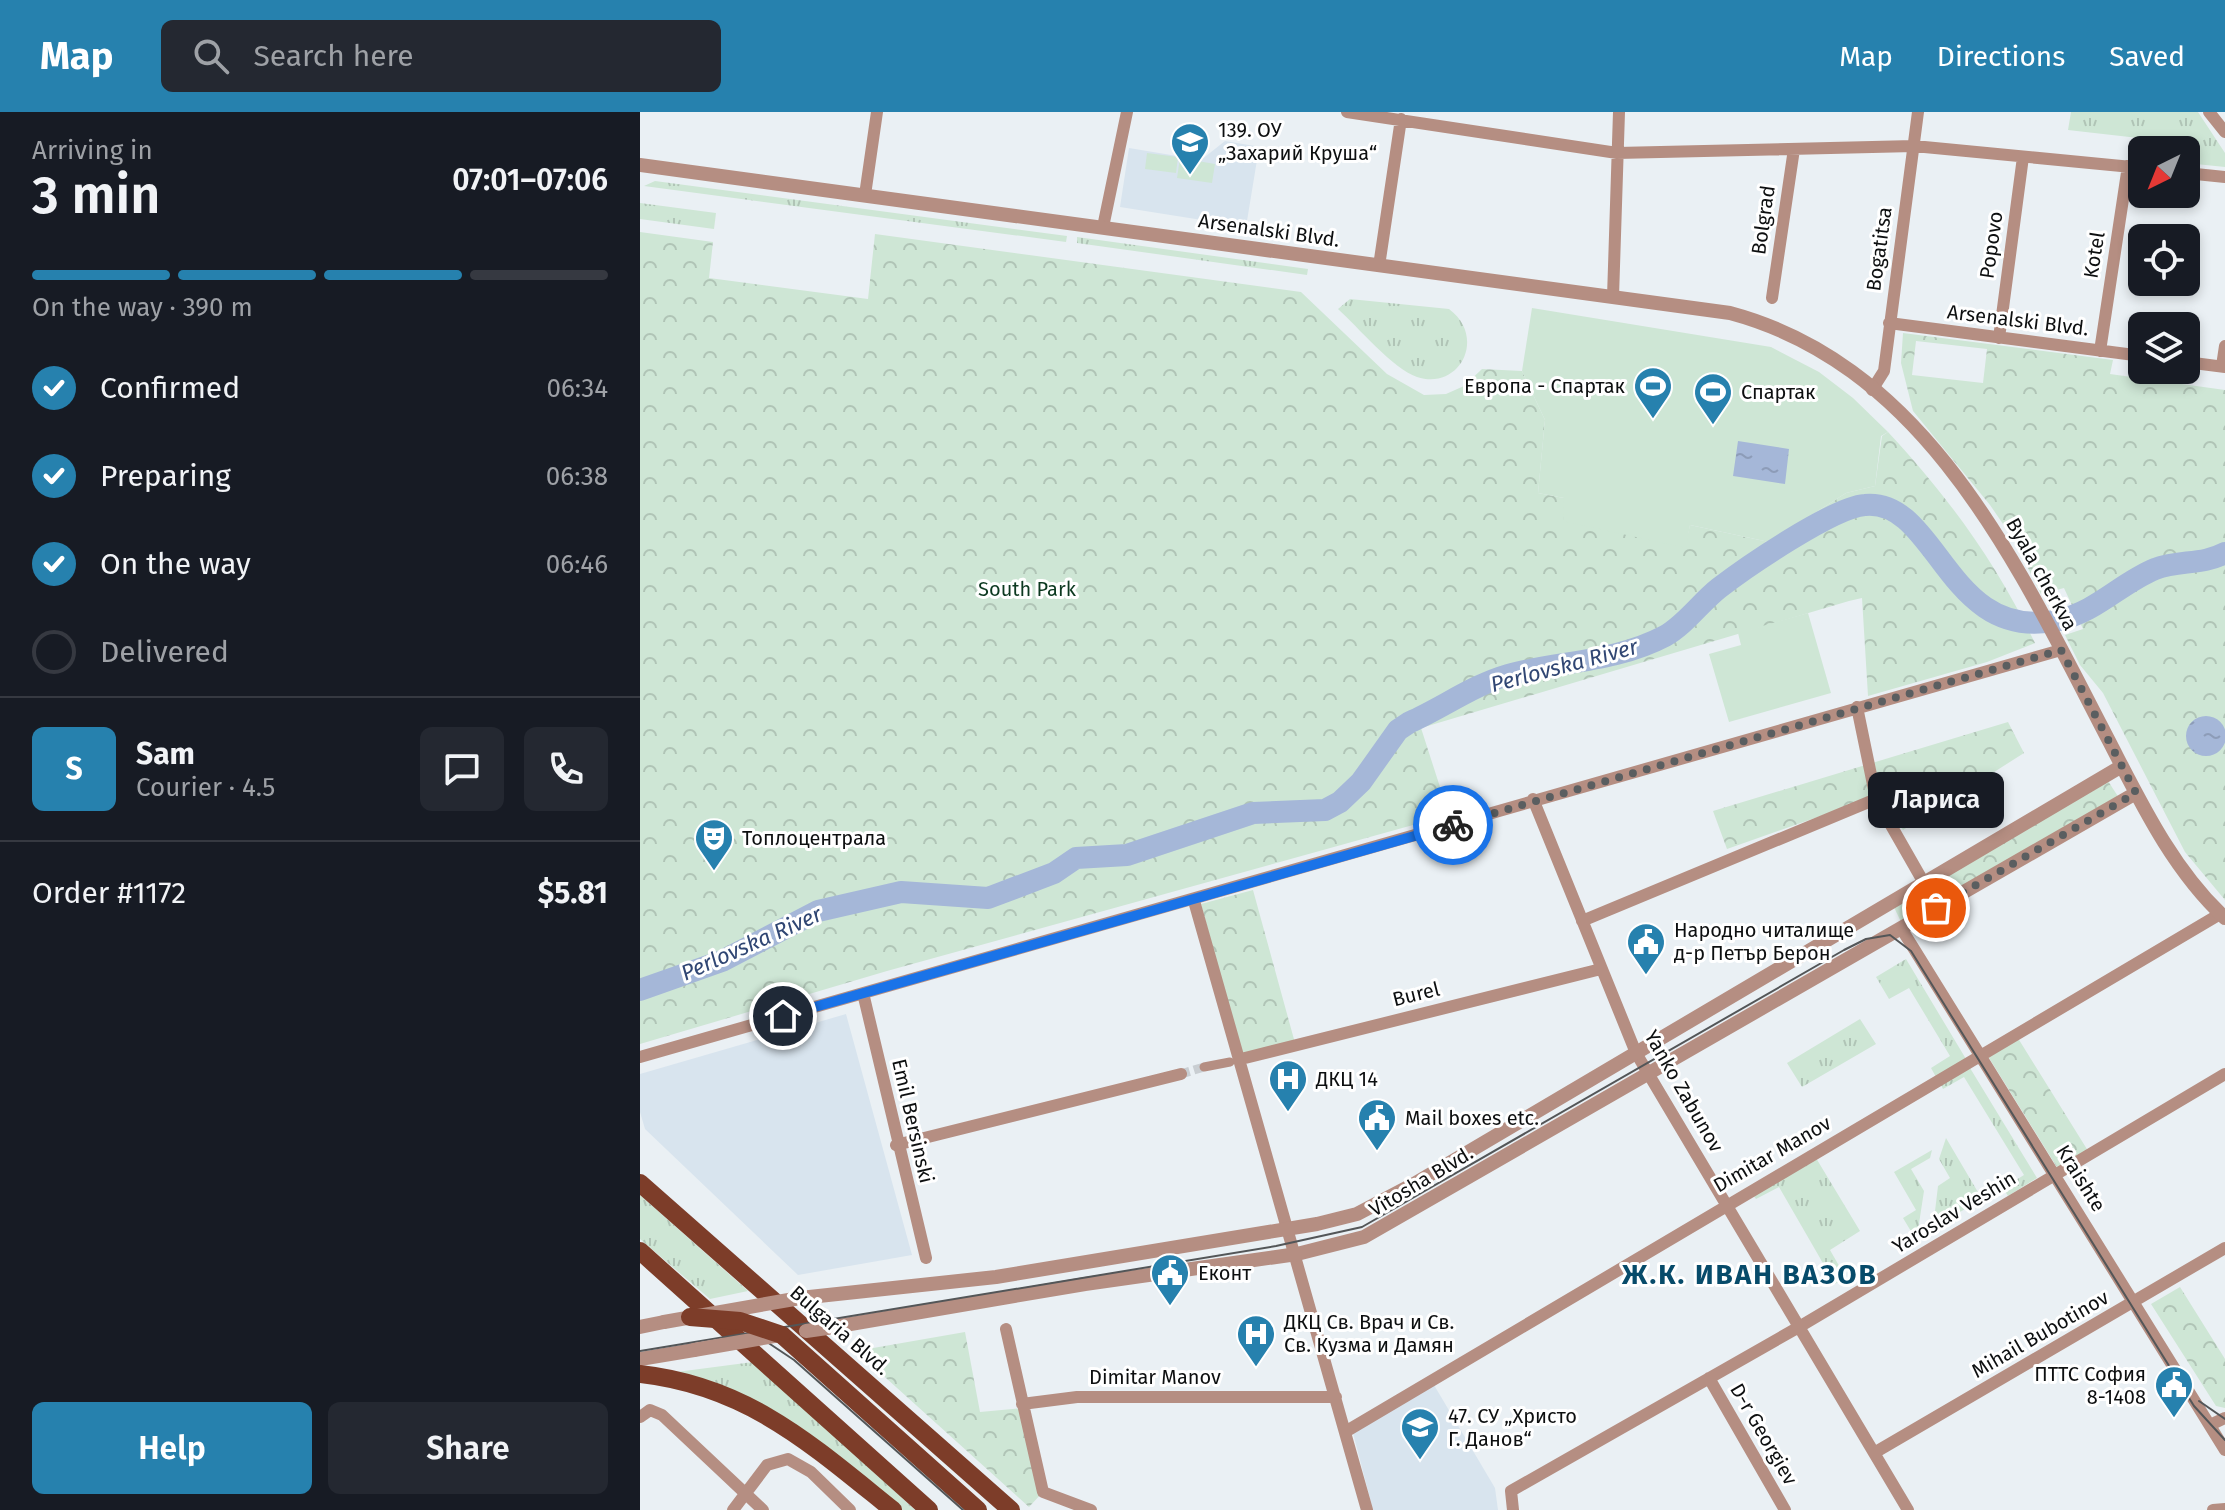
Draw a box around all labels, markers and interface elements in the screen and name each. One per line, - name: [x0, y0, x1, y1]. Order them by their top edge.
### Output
- search box: [161, 20, 721, 92]
- text: Map: [40, 33, 113, 79]
- icon: search: [189, 34, 233, 78]
- text: Search here: [253, 38, 414, 74]
- text: Map: [1839, 40, 1893, 73]
- text: Directions: [1937, 40, 2065, 73]
- text: Saved: [2109, 40, 2185, 73]
- place label: 139. ОУ „Захарий Круша“: [1218, 118, 1377, 165]
- school or university icon: 139. ОУ „Захарий Круша“: [1169, 121, 1211, 176]
- text: Arriving in: [32, 135, 153, 166]
- north arrow: [2128, 136, 2200, 208]
- map controls: [2128, 136, 2200, 384]
- text: 07:01–07:06: [452, 162, 608, 198]
- text: 3 min: [32, 164, 160, 227]
- street label: Bolgrad: [1746, 184, 1780, 256]
- street label: Bogatitsa: [1861, 205, 1897, 293]
- street label: Arsenalski Blvd.: [1197, 208, 1341, 252]
- street label: Popovo: [1974, 210, 2008, 280]
- button: locate: [2128, 224, 2200, 296]
- street label: Kotel: [2078, 230, 2110, 280]
- text: On the way · 390 m: [32, 292, 253, 323]
- street label: Arsenalski Blvd.: [1946, 299, 2090, 341]
- button: layers: [2128, 312, 2200, 384]
- sports icon: Европа - Спартак: [1632, 365, 1674, 420]
- icon: check: [32, 366, 76, 410]
- text: Confirmed: [100, 370, 240, 406]
- sports icon: Спартак: [1692, 371, 1734, 426]
- text: 06:34: [546, 373, 608, 404]
- place label: Европа - Спартак: [1464, 374, 1626, 398]
- place label: Спартак: [1741, 380, 1816, 404]
- icon: check: [32, 454, 76, 498]
- text: Preparing: [100, 458, 231, 494]
- text: 06:38: [546, 461, 608, 492]
- street label: Byala cherkva: [2001, 514, 2083, 634]
- icon: check: [32, 542, 76, 586]
- text: On the way: [100, 546, 251, 582]
- text: 06:46: [546, 549, 608, 580]
- park label: South Park: [978, 577, 1077, 601]
- water label: Perlovska River: [1488, 633, 1641, 698]
- text: Delivered: [100, 634, 229, 670]
- button: chat: [420, 727, 504, 811]
- button: phone: [524, 727, 608, 811]
- text: Sam: [136, 736, 195, 772]
- text: S: [65, 751, 83, 787]
- text: Courier · 4.5: [136, 772, 275, 803]
- callout: Лариса: [1868, 772, 2004, 828]
- text: Лариса: [1892, 784, 1980, 815]
- courier: [1413, 785, 1493, 865]
- icon: bike: [1431, 803, 1475, 847]
- theatre icon: Топлоцентрала: [693, 817, 735, 872]
- place label: Топлоцентрала: [742, 826, 886, 850]
- pin: [1902, 874, 1970, 942]
- text: Order #1172: [32, 875, 186, 911]
- text: $5.81: [538, 875, 608, 911]
- icon: bag: [1914, 886, 1958, 930]
- water label: Perlovska River: [677, 900, 826, 987]
- place label: Народно читалище д-р Петър Берон: [1674, 918, 1854, 965]
- public building icon: Народно читалище д-р Петър Берон: [1625, 921, 1667, 976]
- street label: Burel: [1390, 977, 1442, 1011]
- pin: [749, 982, 817, 1050]
- icon: home: [761, 994, 805, 1038]
- street label: Yanko Zabunov: [1639, 1026, 1729, 1156]
- street label: Emil Bersinski: [887, 1057, 939, 1185]
- hospital icon: ДКЦ 14: [1267, 1058, 1309, 1113]
- place label: ДКЦ 14: [1315, 1067, 1378, 1091]
- public building icon: Mail boxes etc.: [1356, 1097, 1398, 1152]
- place label: Mail boxes etc.: [1405, 1106, 1539, 1130]
- street label: Dimitar Manov: [1709, 1111, 1835, 1197]
- street label: Kraishte: [2051, 1140, 2111, 1216]
- street label: Vitosha Blvd.: [1365, 1141, 1477, 1221]
- street label: Yaroslav Veshin: [1888, 1166, 2020, 1258]
- public building icon: Еконт: [1149, 1252, 1191, 1307]
- district label: Ж.К. ИВАН ВАЗОВ: [1621, 1258, 1878, 1291]
- place label: Еконт: [1198, 1261, 1252, 1285]
- street label: Bulgaria Blvd.: [785, 1280, 895, 1380]
- street label: Mihail Bubotinov: [1967, 1285, 2113, 1383]
- place label: ДКЦ Св. Врач и Св. Св. Кузма и Дамян: [1283, 1310, 1454, 1357]
- hospital icon: ДКЦ Св. Врач и Св. Св. Кузма и Дамян: [1235, 1313, 1277, 1368]
- place label: ПТТС София 8-1408: [2034, 1362, 2146, 1409]
- public building icon: ПТТС София 8-1408: [2153, 1364, 2195, 1419]
- street label: Dimitar Manov: [1089, 1365, 1221, 1389]
- street label: D-r Georgiev: [1725, 1379, 1803, 1489]
- button: Help: [32, 1402, 312, 1494]
- button: Share: [328, 1402, 608, 1494]
- place label: 47. СУ „Христо Г. Данов“: [1448, 1404, 1577, 1451]
- school or university icon: 47. СУ „Христо Г. Данов“: [1399, 1406, 1441, 1461]

